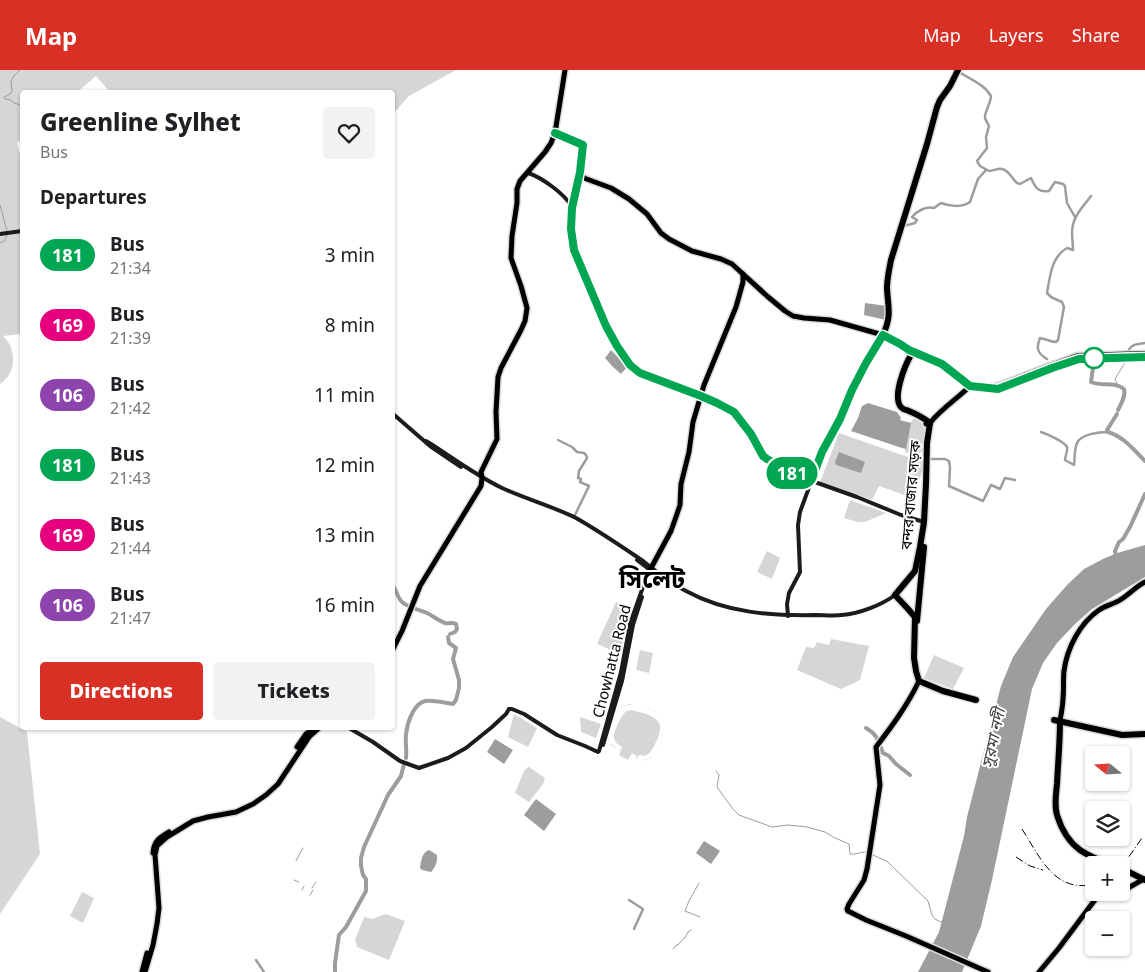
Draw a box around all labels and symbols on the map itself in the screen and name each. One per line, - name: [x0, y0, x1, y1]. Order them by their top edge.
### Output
- unlabelled marker: [1083, 347, 1105, 369]
- street label: বন্দর বাজার সড়ক: [895, 439, 925, 551]
- line badge: 181: [763, 457, 821, 489]
- district label: সিলেট: [618, 561, 686, 595]
- street label: Chowhatta Road: [587, 602, 635, 720]
- water label: সুরমা নদী: [976, 703, 1011, 770]
- north arrow: [1085, 746, 1130, 791]

